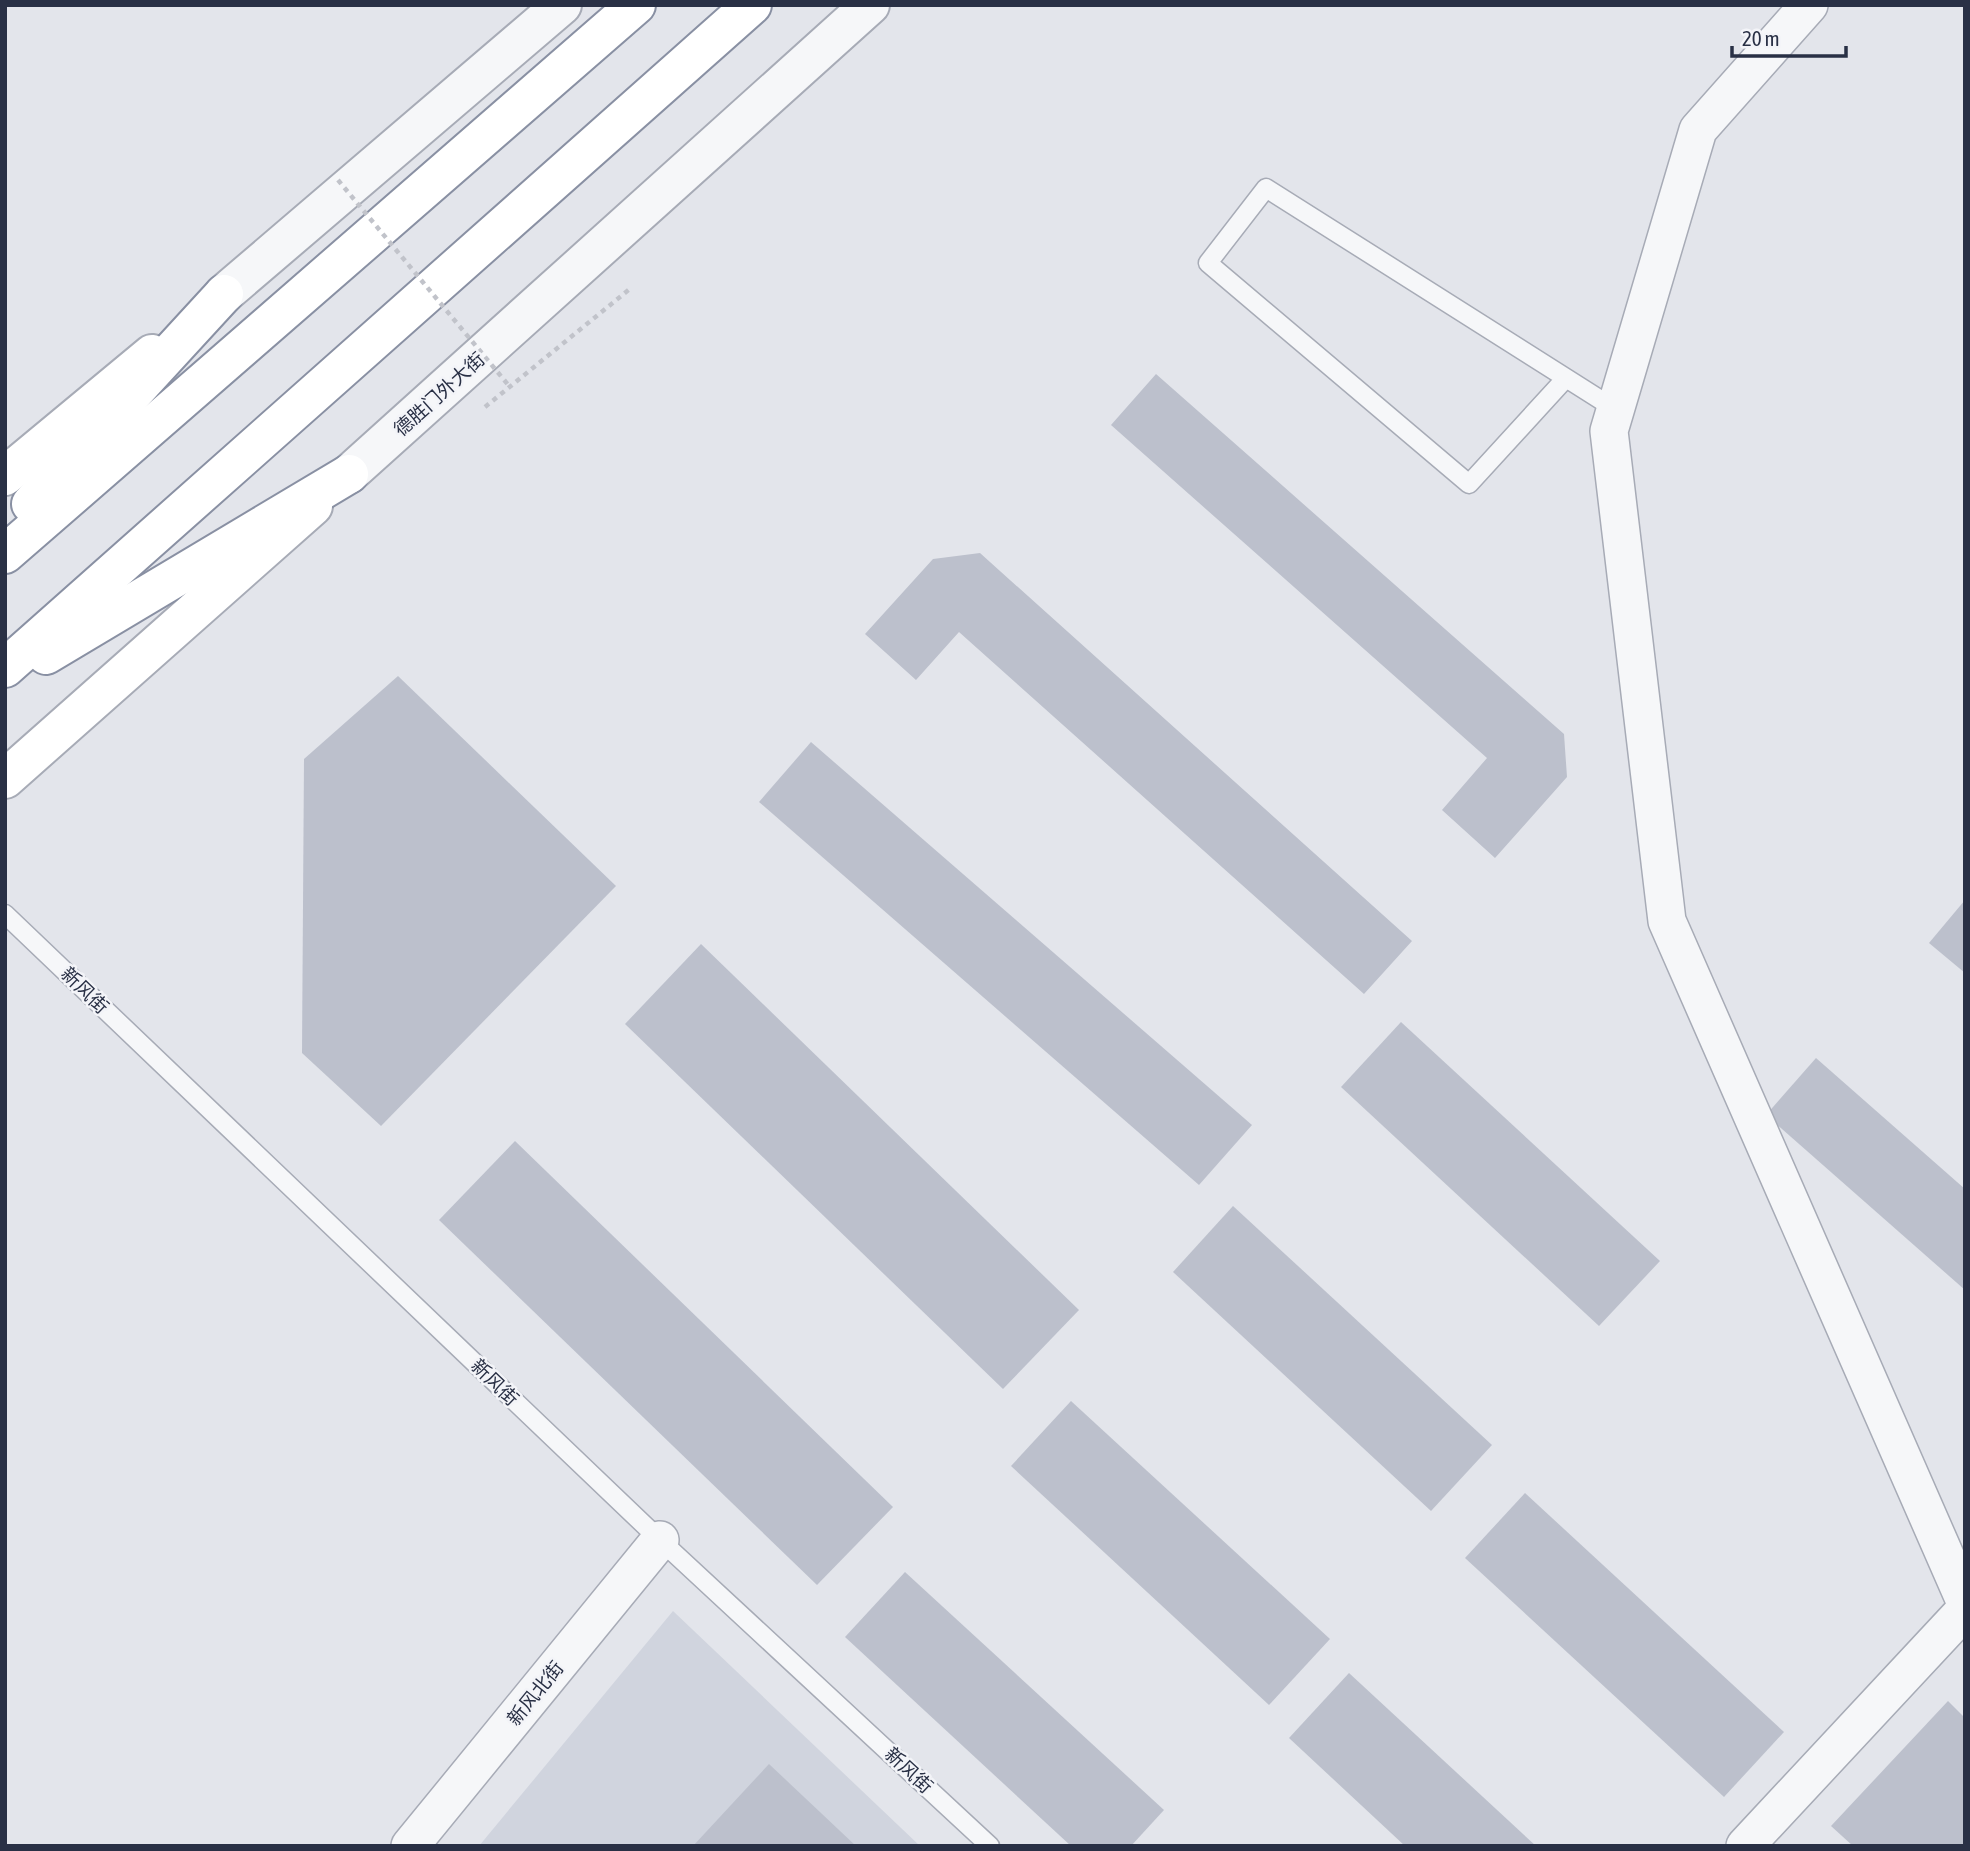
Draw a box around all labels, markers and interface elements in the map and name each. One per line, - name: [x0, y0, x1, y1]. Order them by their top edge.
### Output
- scale bar: [1732, 14, 1846, 58]
- text: 20 m: [1742, 26, 1780, 50]
- street label: 德胜门外大街: [389, 348, 489, 440]
- street label: 新风街: [57, 962, 113, 1018]
- street label: 新风街: [467, 1354, 523, 1410]
- street label: 新风北街: [503, 1657, 567, 1729]
- street label: 新风街: [881, 1743, 937, 1797]

